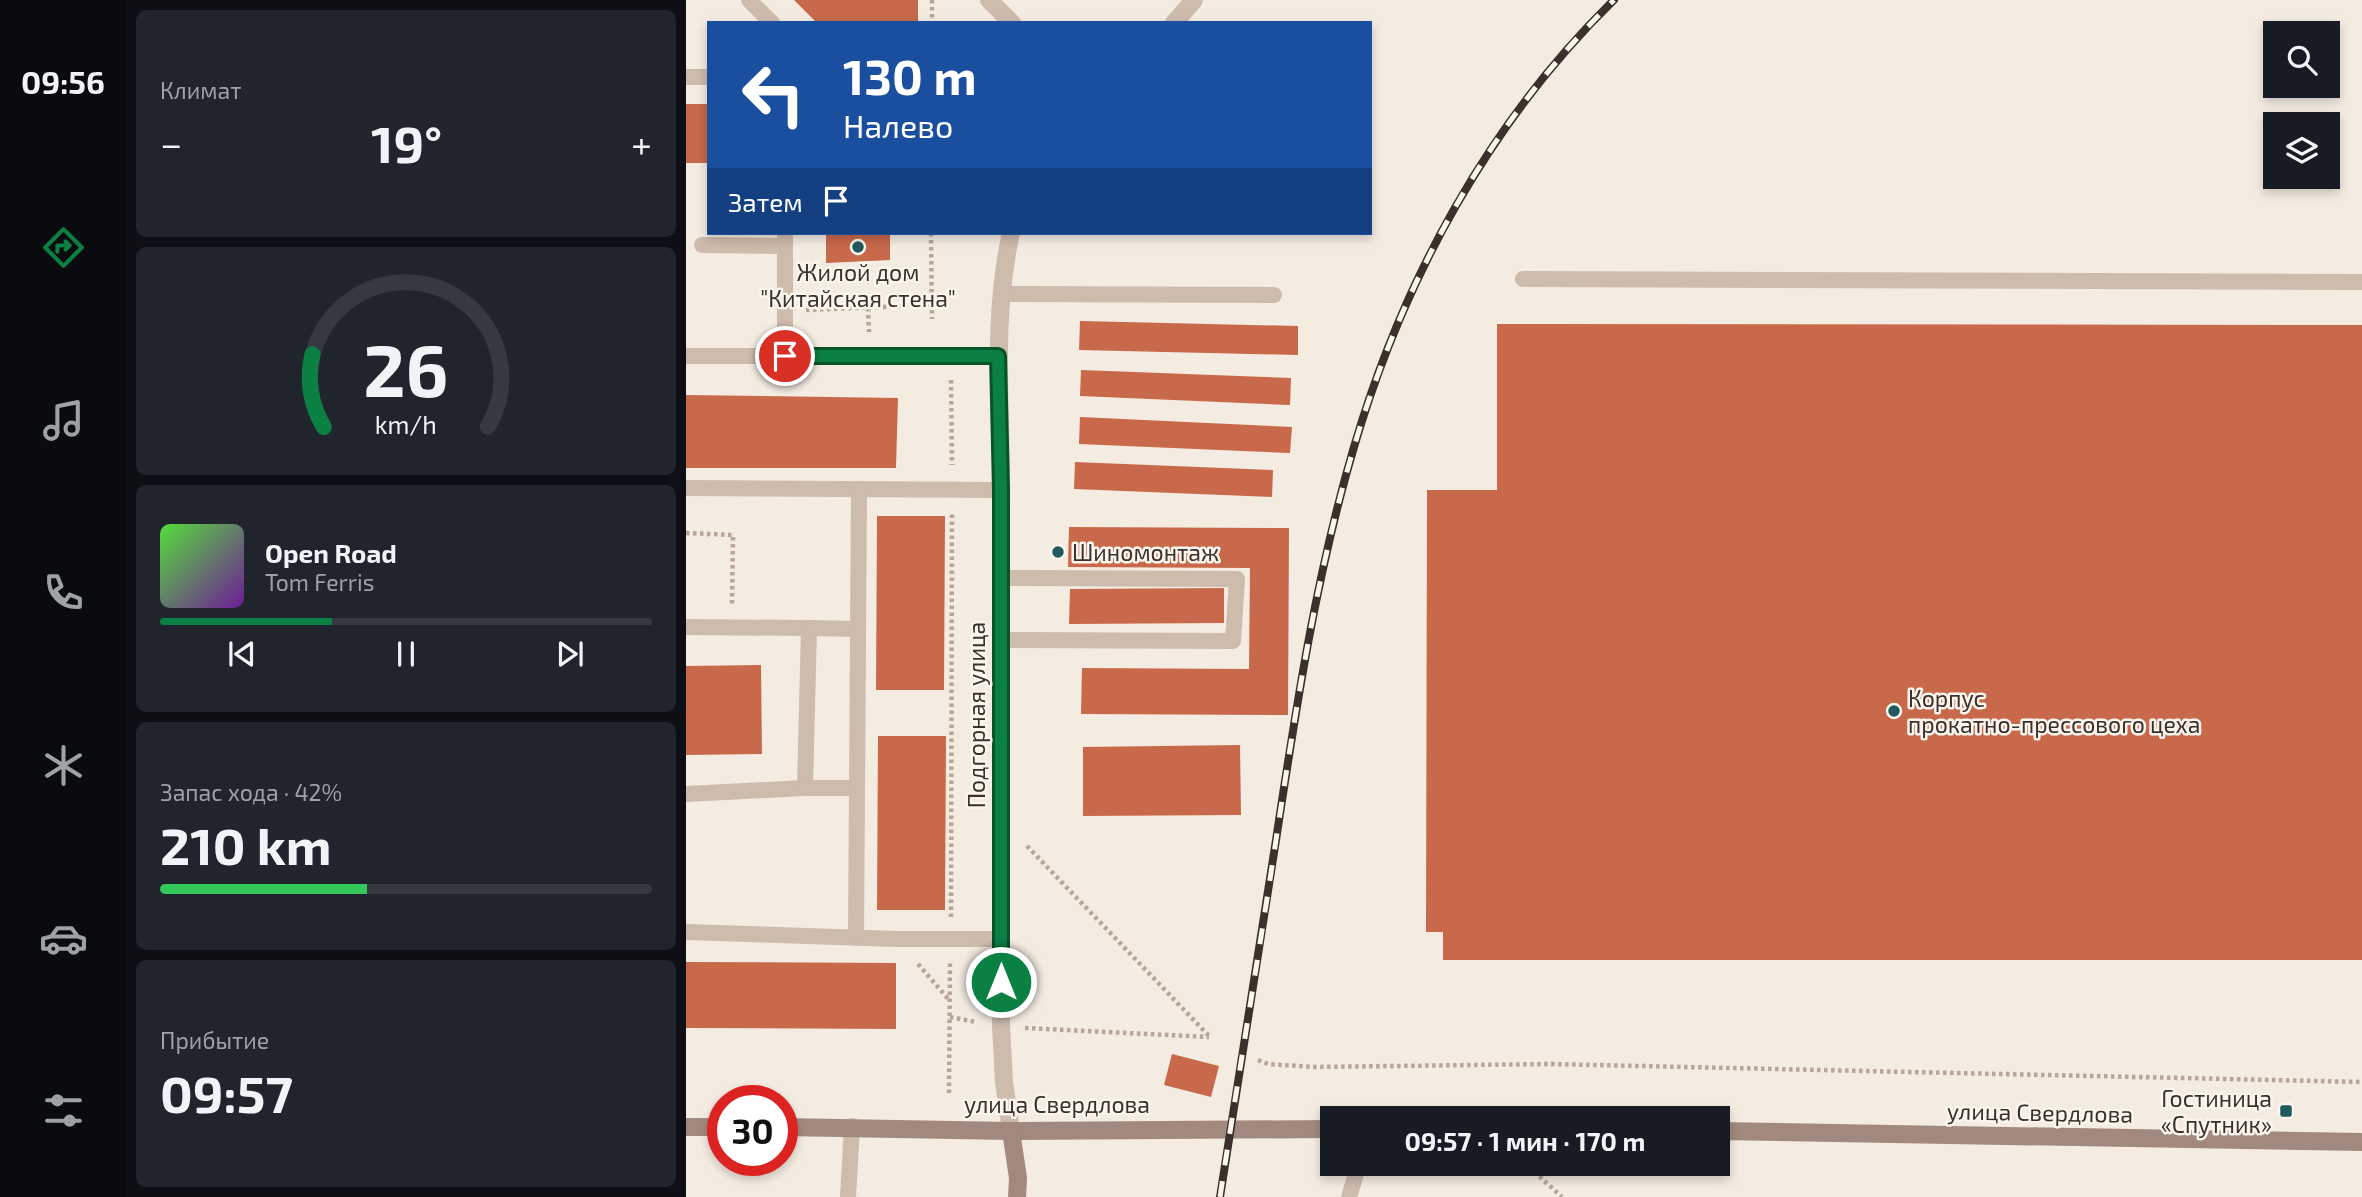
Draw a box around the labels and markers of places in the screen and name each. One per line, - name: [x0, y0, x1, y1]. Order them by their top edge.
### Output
- marker: Жилой дом "Китайская стена": [850, 239, 866, 255]
- place label: Жилой дом "Китайская стена": [760, 258, 956, 312]
- pin: [755, 326, 815, 386]
- place label: Шиномонтаж: [1072, 538, 1219, 566]
- marker: Шиномонтаж: [1050, 544, 1066, 560]
- place label: Корпус прокатно-прессового цеха: [1908, 684, 2200, 738]
- marker: Корпус прокатно-прессового цеха: [1886, 703, 1902, 719]
- place label: Гостиница «Спутник»: [2161, 1084, 2272, 1139]
- marker: Гостиница «Спутник»: [2278, 1103, 2294, 1119]

